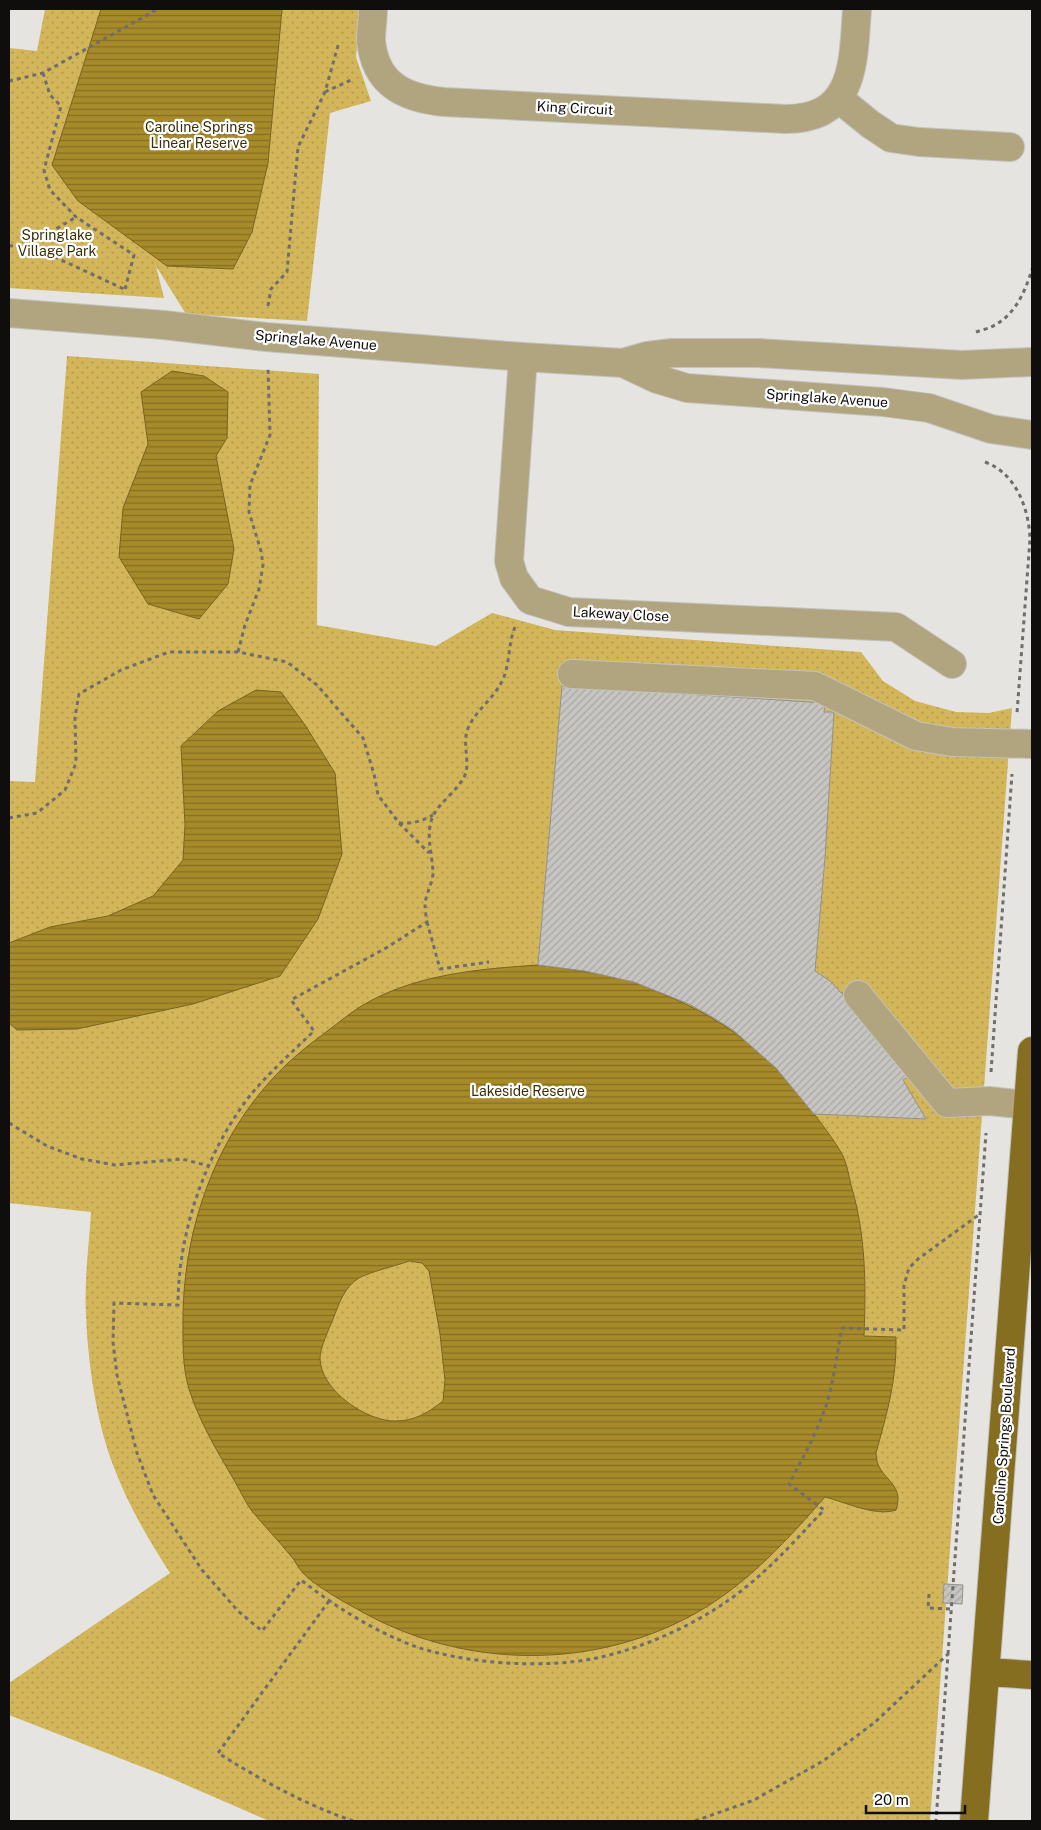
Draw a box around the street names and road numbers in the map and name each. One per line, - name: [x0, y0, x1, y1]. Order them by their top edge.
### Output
- street label: King Circuit: [536, 98, 614, 118]
- street label: Springlake Avenue: [254, 327, 378, 353]
- street label: Springlake Avenue: [765, 386, 889, 410]
- street label: Lakeway Close: [572, 603, 670, 625]
- street label: Caroline Springs Boulevard: [990, 1347, 1018, 1525]

